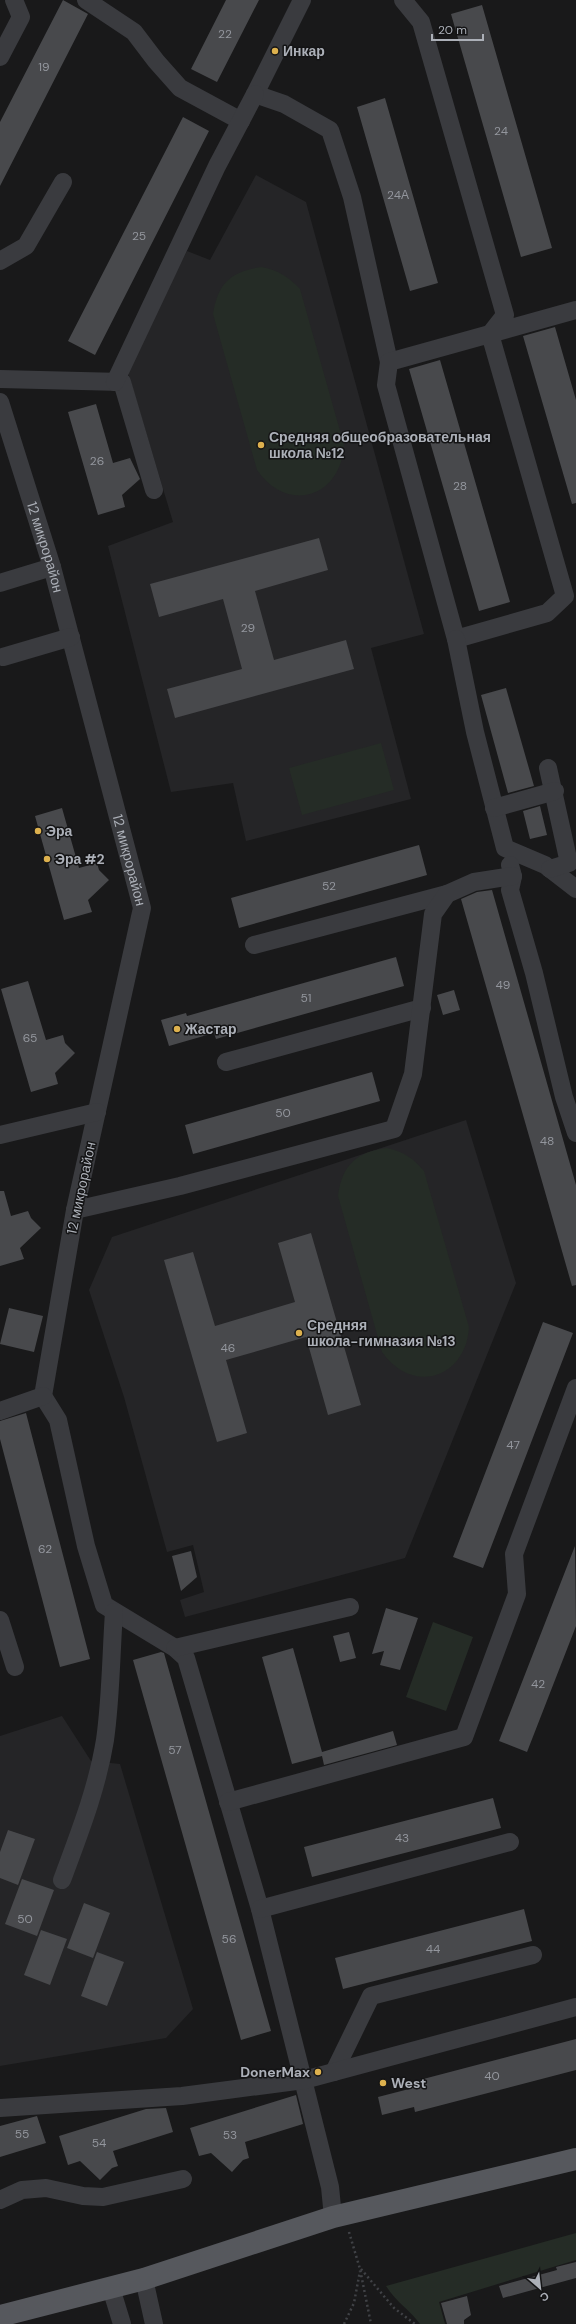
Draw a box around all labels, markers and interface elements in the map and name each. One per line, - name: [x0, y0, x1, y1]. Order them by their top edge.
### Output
- scale bar: [432, 16, 483, 42]
- text: 20 m: [438, 22, 467, 38]
- house number: 22: [218, 26, 232, 42]
- place label: Инкар: [283, 42, 325, 60]
- marker: Инкар: [270, 46, 280, 56]
- house number: 19: [38, 59, 50, 75]
- house number: 24: [494, 123, 508, 139]
- house number: 24А: [387, 187, 409, 203]
- house number: 25: [132, 228, 146, 244]
- place label: Средняя общеобразовательная школа №12: [269, 428, 491, 462]
- marker: Средняя общеобразовательная школа №12: [256, 440, 266, 450]
- house number: 26: [90, 453, 104, 469]
- house number: 28: [453, 478, 467, 494]
- street label: 12 микрорайон: [23, 499, 67, 595]
- house number: 29: [241, 620, 255, 636]
- street label: 12 микрорайон: [109, 812, 150, 908]
- place label: Эра: [46, 822, 73, 840]
- marker: Эра: [33, 826, 43, 836]
- place label: Эра #2: [55, 850, 105, 868]
- marker: Эра #2: [42, 854, 52, 864]
- house number: 52: [322, 878, 336, 894]
- house number: 49: [496, 977, 510, 993]
- house number: 51: [300, 990, 312, 1006]
- place label: Жастар: [184, 1020, 237, 1038]
- marker: Жастар: [172, 1024, 182, 1034]
- house number: 65: [23, 1030, 37, 1046]
- house number: 50: [275, 1105, 291, 1121]
- house number: 48: [540, 1133, 554, 1149]
- street label: 12 микрорайон: [62, 1140, 100, 1236]
- place label: Средняя школа-гимназия №13: [307, 1316, 456, 1350]
- marker: Средняя школа-гимназия №13: [294, 1328, 304, 1338]
- house number: 46: [221, 1340, 235, 1356]
- house number: 47: [506, 1437, 520, 1453]
- house number: 62: [38, 1541, 52, 1557]
- house number: 42: [531, 1676, 545, 1692]
- house number: 57: [168, 1742, 182, 1758]
- house number: 43: [395, 1830, 409, 1846]
- house number: 50: [17, 1911, 33, 1927]
- house number: 56: [222, 1931, 236, 1947]
- house number: 44: [426, 1941, 440, 1957]
- place label: DonerMax: [240, 2063, 310, 2081]
- marker: DonerMax: [313, 2067, 323, 2077]
- house number: 40: [484, 2068, 500, 2084]
- place label: West: [391, 2074, 426, 2092]
- marker: West: [378, 2078, 388, 2088]
- house number: 55: [15, 2126, 29, 2142]
- house number: 53: [223, 2127, 237, 2143]
- house number: 54: [92, 2135, 106, 2151]
- north arrow: [520, 2268, 560, 2308]
- text: С: [538, 2289, 551, 2305]

